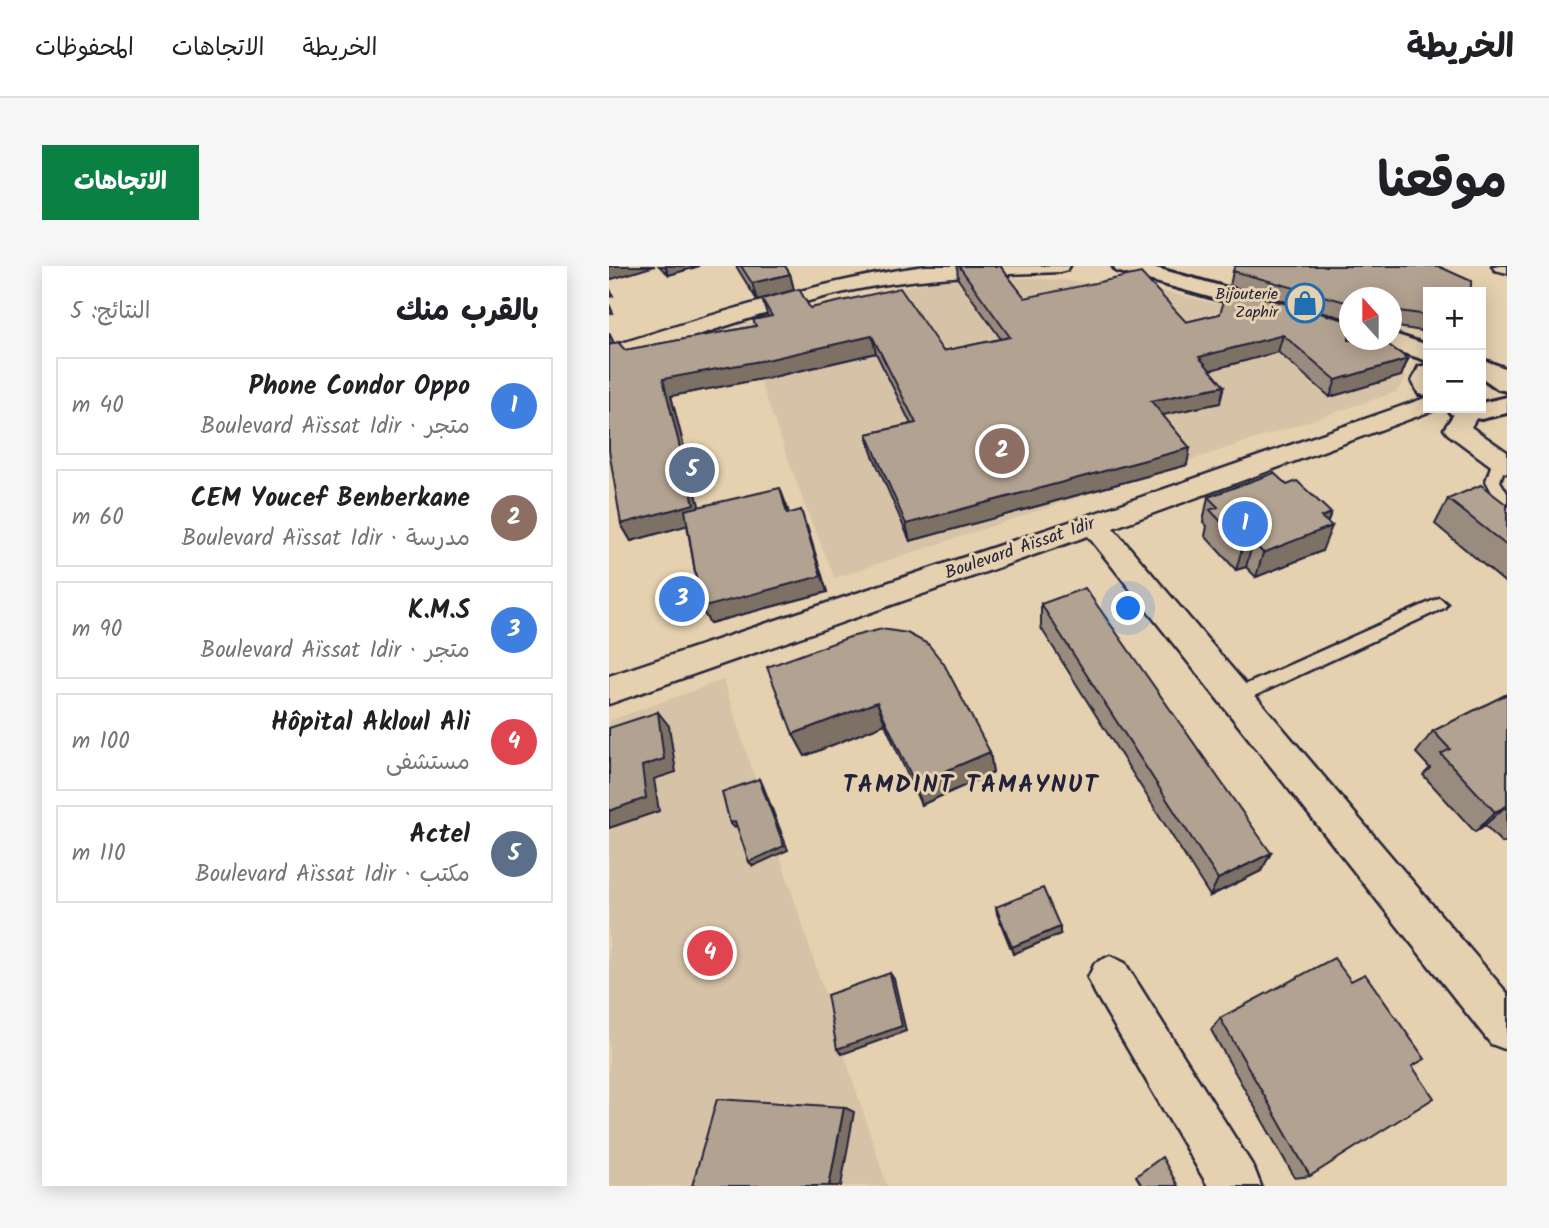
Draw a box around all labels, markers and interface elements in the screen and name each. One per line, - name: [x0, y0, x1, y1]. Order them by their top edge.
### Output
- text: الخريطة: [1407, 22, 1514, 75]
- text: المحفوظات: [35, 29, 134, 68]
- text: الاتجاهات: [172, 29, 265, 68]
- text: الخريطة: [303, 29, 377, 68]
- text: موقعنا: [1377, 144, 1507, 222]
- button: الاتجاهات: [42, 145, 199, 220]
- place label: Bijouterie Zaphir: [1215, 282, 1280, 325]
- shop icon: Bijouterie Zaphir: [1284, 282, 1326, 324]
- north arrow: [1339, 287, 1402, 350]
- map controls: [1423, 287, 1486, 413]
- button: +: [1423, 287, 1486, 350]
- text: بالقرب منك: [396, 288, 539, 336]
- text: النتائج: 5: [70, 294, 150, 330]
- button: −: [1423, 350, 1486, 413]
- text: Phone Condor Oppo: [249, 366, 470, 408]
- text: 40 m: [72, 388, 124, 424]
- text: 1: [511, 388, 517, 424]
- text: متجر · Boulevard Aïssat Idir: [201, 409, 470, 445]
- pin: 2: [979, 425, 1025, 477]
- pin: 5: [669, 444, 715, 496]
- text: CEM Youcef Benberkane: [191, 478, 470, 520]
- pin: 1: [1222, 498, 1268, 550]
- text: 60 m: [72, 500, 124, 536]
- text: 2: [507, 500, 521, 536]
- street label: Boulevard Aïssat Idir: [941, 509, 1100, 588]
- text: مدرسة · Boulevard Aïssat Idir: [181, 521, 470, 557]
- pin: 3: [659, 573, 705, 625]
- text: K.M.S: [408, 590, 470, 632]
- your location: [1111, 591, 1145, 625]
- text: 90 m: [72, 612, 122, 648]
- text: 3: [508, 612, 520, 648]
- text: متجر · Boulevard Aïssat Idir: [201, 633, 470, 669]
- text: Hôpital Akloul Ali: [271, 702, 470, 744]
- text: 100 m: [72, 724, 130, 760]
- text: 4: [508, 724, 520, 760]
- text: مستشفى: [386, 745, 470, 781]
- district label: TAMDINT TAMAYNUT: [843, 766, 1099, 805]
- text: Actel: [410, 814, 470, 856]
- text: 110 m: [72, 836, 126, 872]
- text: 5: [508, 836, 520, 872]
- text: مكتب · Boulevard Aïssat Idir: [195, 857, 470, 893]
- pin: 4: [687, 927, 733, 979]

